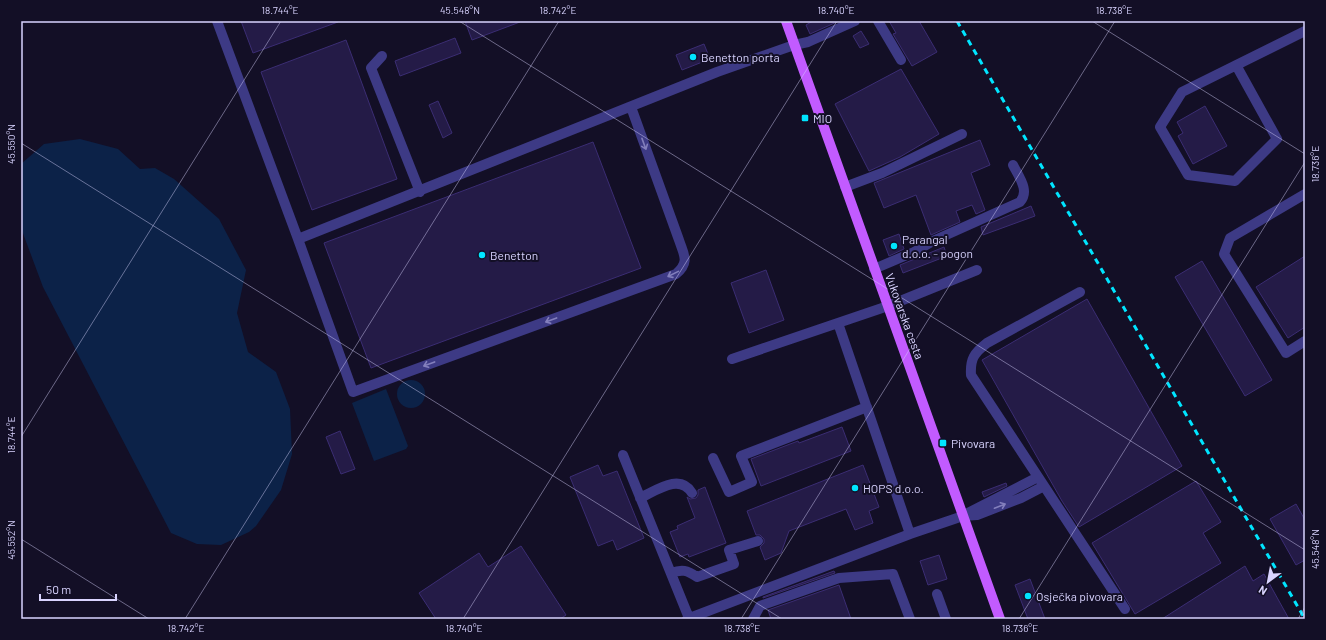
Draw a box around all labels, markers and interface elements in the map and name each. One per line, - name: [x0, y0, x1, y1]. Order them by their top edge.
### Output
- text: 18.744°E: [261, 4, 299, 16]
- text: 45.548°N: [440, 4, 480, 16]
- text: 18.742°E: [540, 4, 576, 16]
- text: 18.740°E: [817, 4, 855, 16]
- text: 18.738°E: [1096, 4, 1132, 16]
- place label: Benetton porta: [701, 50, 780, 64]
- marker: Benetton porta: [688, 52, 698, 62]
- place label: MIO: [813, 111, 832, 125]
- marker: MIO: [800, 113, 810, 123]
- text: 45.550°N: [5, 124, 17, 164]
- one-way arrow: [641, 137, 649, 149]
- text: 18.736°E: [1309, 146, 1321, 182]
- place label: Parangal d.o.o. - pogon: [902, 232, 973, 260]
- marker: Parangal d.o.o. - pogon: [889, 241, 899, 251]
- place label: Benetton: [490, 248, 538, 262]
- marker: Benetton: [477, 250, 487, 260]
- one-way arrow: [667, 271, 679, 278]
- street label: Vukovarska cesta: [883, 271, 927, 361]
- one-way arrow: [546, 316, 558, 324]
- one-way arrow: [423, 361, 435, 369]
- text: 18.744°E: [5, 416, 17, 454]
- place label: Pivovara: [951, 436, 995, 450]
- marker: Pivovara: [938, 438, 948, 448]
- place label: HOPS d.o.o.: [863, 481, 924, 495]
- marker: HOPS d.o.o.: [850, 483, 860, 493]
- one-way arrow: [994, 502, 1006, 510]
- text: 45.552°N: [5, 520, 17, 560]
- text: 45.548°N: [1309, 529, 1321, 569]
- north arrow: [1248, 562, 1288, 602]
- scale bar: [40, 576, 116, 602]
- text: 50 m: [46, 582, 71, 596]
- text: N: [1256, 583, 1269, 598]
- place label: Osječka pivovara: [1036, 589, 1123, 603]
- marker: Osječka pivovara: [1023, 591, 1033, 601]
- text: 18.742°E: [168, 622, 204, 634]
- text: 18.740°E: [445, 622, 483, 634]
- text: 18.738°E: [724, 622, 760, 634]
- text: 18.736°E: [1002, 622, 1038, 634]

